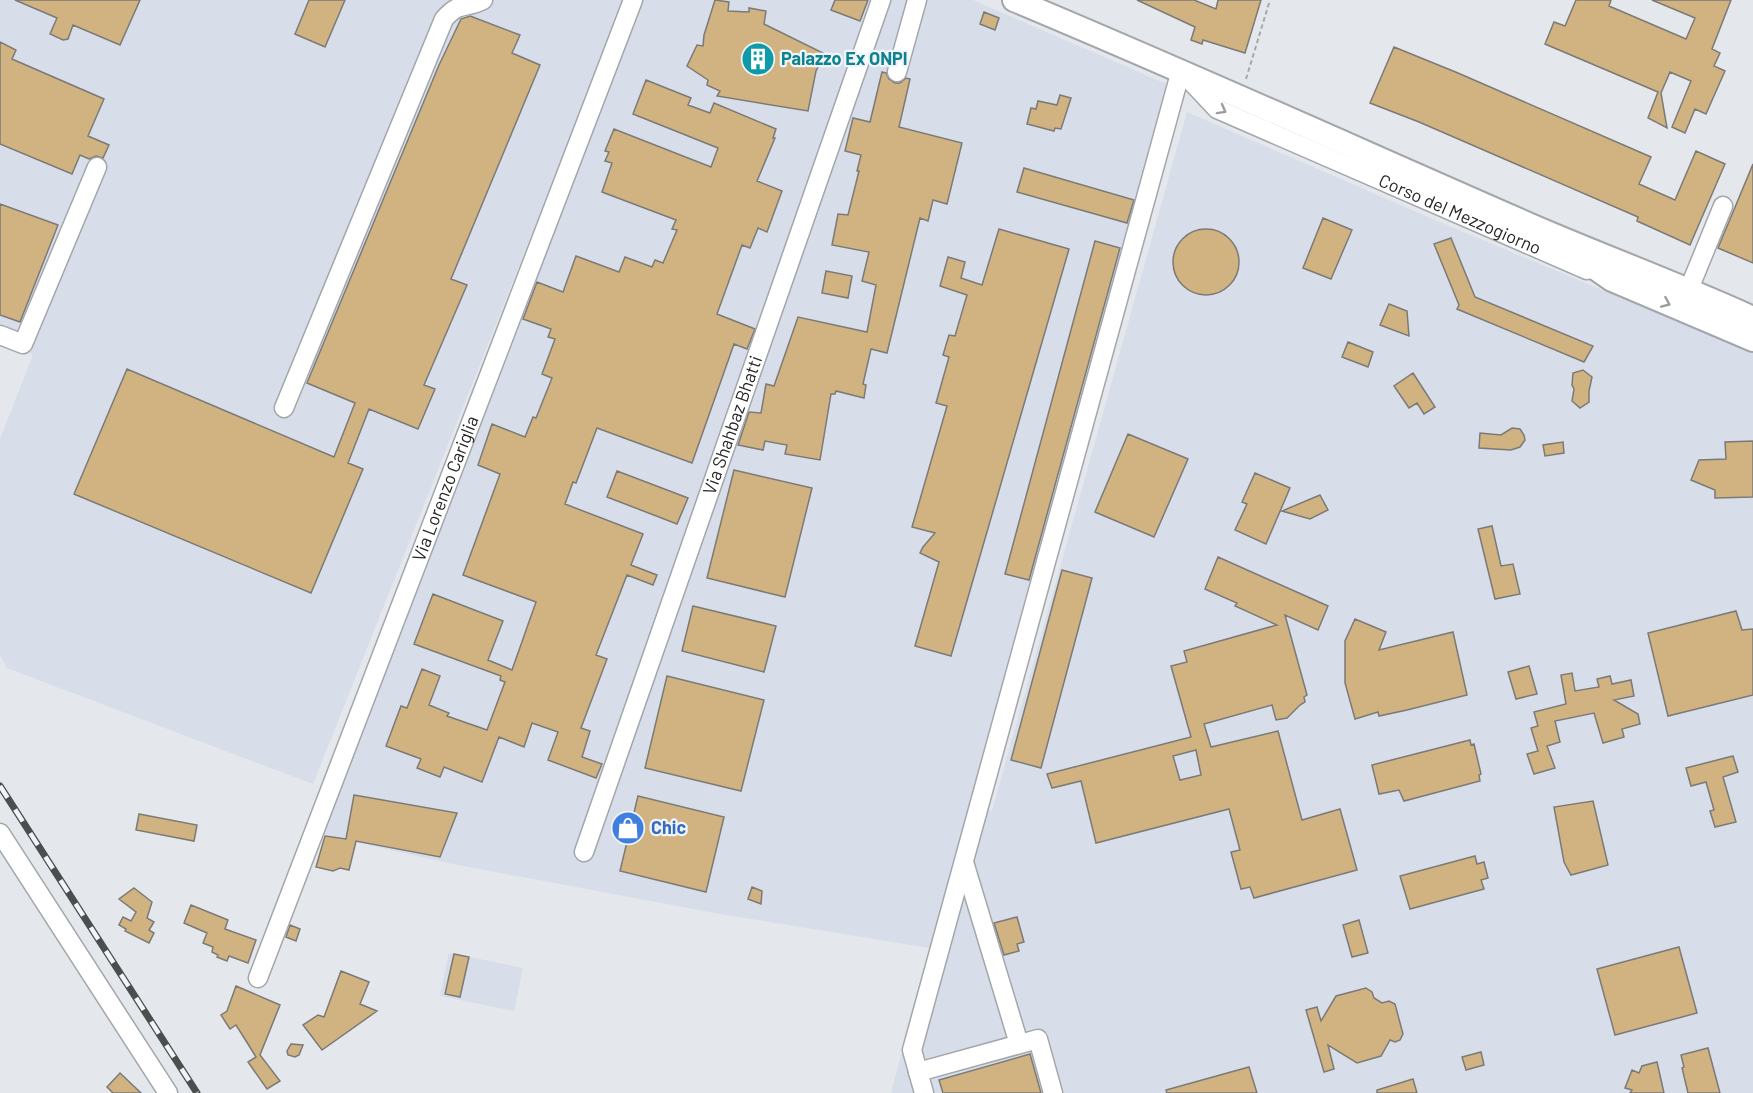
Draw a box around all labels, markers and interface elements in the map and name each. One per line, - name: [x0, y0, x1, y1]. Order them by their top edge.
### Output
- building icon: Palazzo Ex ONPI: [740, 41, 776, 77]
- place label: Palazzo Ex ONPI: [781, 47, 908, 69]
- one-way arrow: [1216, 103, 1226, 114]
- street label: Corso del Mezzogiorno: [1376, 169, 1545, 259]
- one-way arrow: [1660, 296, 1671, 308]
- street label: Via Shahbaz Bhatti: [697, 352, 766, 497]
- street label: Via Lorenzo Cariglia: [407, 413, 483, 564]
- shop icon: Chic: [610, 810, 646, 846]
- place label: Chic: [651, 816, 686, 838]

